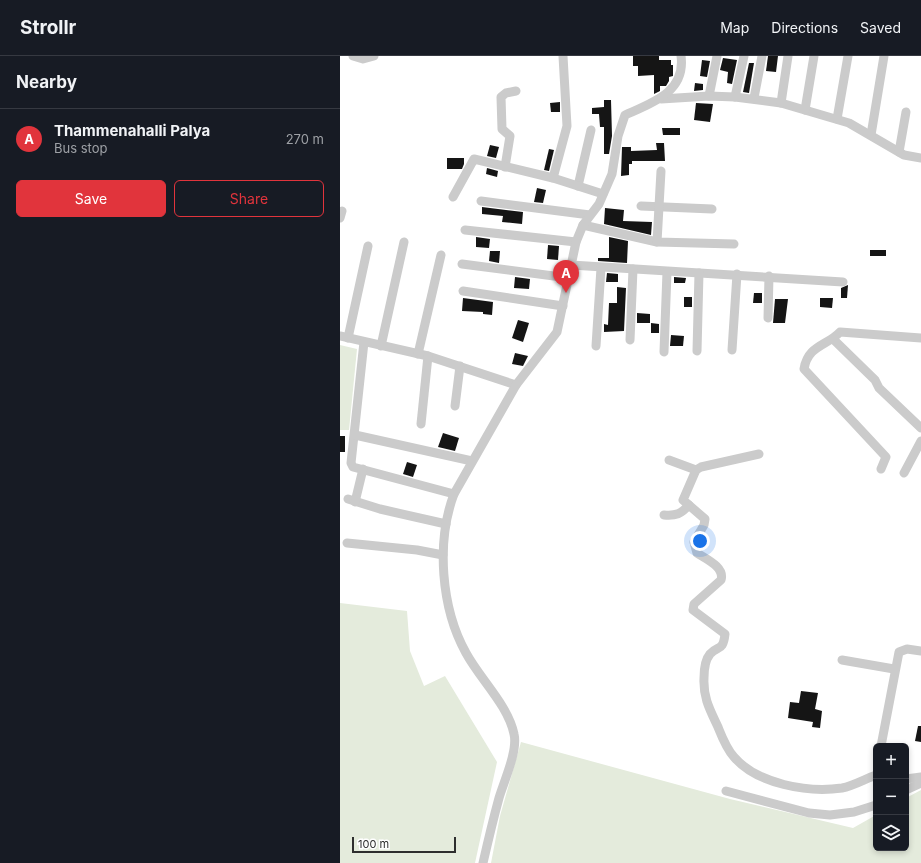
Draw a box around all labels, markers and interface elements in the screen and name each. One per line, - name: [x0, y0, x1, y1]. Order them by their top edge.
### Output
- text: Strollr: [20, 16, 76, 39]
- text: Map: [720, 19, 749, 36]
- text: Directions: [771, 19, 838, 36]
- text: Saved: [860, 19, 901, 36]
- text: Nearby: [16, 72, 77, 92]
- text: Thammenahalli Palya: [54, 121, 210, 140]
- text: A: [24, 131, 34, 147]
- text: 270 m: [286, 131, 324, 147]
- text: Bus stop: [54, 140, 107, 156]
- button: Save: [16, 180, 166, 217]
- button: Share: [174, 180, 324, 217]
- pin: A: [553, 260, 579, 293]
- your location: [690, 531, 710, 551]
- map controls: [873, 743, 909, 851]
- button: +: [873, 743, 909, 779]
- button: −: [873, 779, 909, 815]
- button: layers: [873, 815, 909, 851]
- scale bar: [352, 835, 456, 854]
- text: 100 m: [358, 837, 389, 851]

